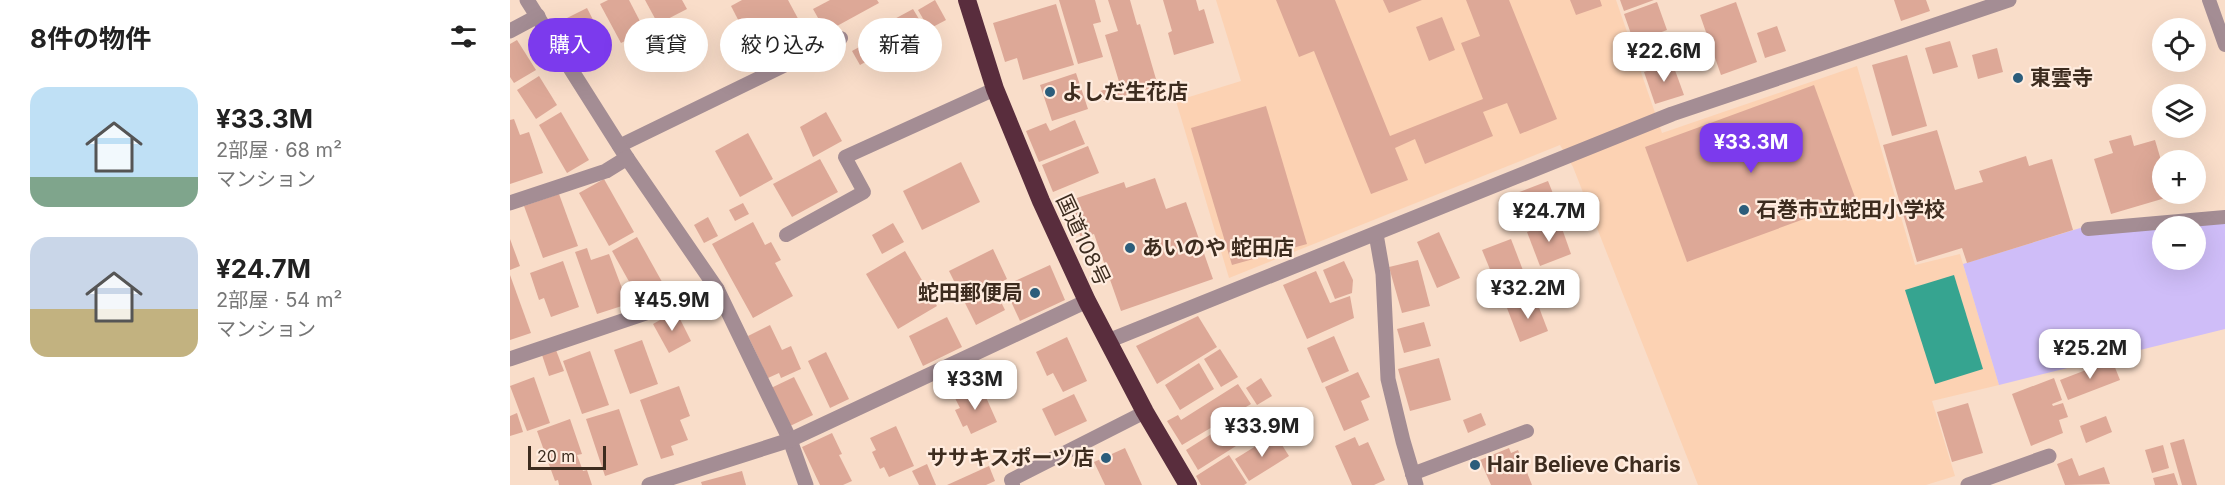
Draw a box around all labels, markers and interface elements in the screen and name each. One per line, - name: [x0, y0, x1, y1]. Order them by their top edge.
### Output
- chip: 購入: [528, 18, 612, 72]
- chip: 賃貸: [624, 18, 708, 72]
- chip: 絞り込み: [720, 18, 846, 72]
- chip: 新着: [858, 18, 942, 72]
- map controls: [2152, 18, 2206, 270]
- button: locate: [2152, 18, 2206, 72]
- icon: filters: [447, 20, 480, 53]
- text: 8件の物件: [30, 23, 151, 54]
- pin: ¥22.6M: [1615, 32, 1713, 83]
- text: ¥22.6M: [1627, 39, 1701, 63]
- place label: 東雲寺: [2030, 65, 2093, 90]
- marker: 東雲寺: [2011, 71, 2025, 85]
- place label: よしだ生花店: [1062, 79, 1188, 104]
- button: layers: [2152, 84, 2206, 138]
- marker: よしだ生花店: [1043, 85, 1057, 99]
- text: ¥33.3M: [216, 103, 313, 134]
- icon: home: [78, 111, 150, 183]
- pin: ¥33.3M: [1702, 123, 1800, 174]
- text: ¥33.3M: [1714, 130, 1788, 154]
- text: 2部屋 · 68 m²: [216, 138, 342, 162]
- button: +: [2152, 150, 2206, 204]
- text: マンション: [216, 167, 316, 191]
- street label: 国道108号: [1051, 190, 1115, 289]
- pin: ¥24.7M: [1500, 192, 1598, 243]
- place label: 石巻市立蛇田小学校: [1756, 197, 1945, 222]
- text: ¥24.7M: [1513, 199, 1585, 223]
- marker: 石巻市立蛇田小学校: [1737, 203, 1751, 217]
- button: −: [2152, 216, 2206, 270]
- place label: あいのや 蛇田店: [1142, 235, 1294, 260]
- marker: あいのや 蛇田店: [1123, 241, 1137, 255]
- text: ¥24.7M: [216, 253, 311, 284]
- icon: home: [78, 261, 150, 333]
- pin: ¥32.2M: [1479, 269, 1577, 320]
- text: ¥32.2M: [1491, 276, 1565, 300]
- place label: 蛇田郵便局: [918, 280, 1023, 305]
- pin: ¥45.9M: [623, 281, 721, 332]
- marker: 蛇田郵便局: [1028, 286, 1042, 300]
- text: 2部屋 · 54 m²: [216, 288, 342, 312]
- text: ¥45.9M: [634, 288, 710, 312]
- text: マンション: [216, 317, 316, 341]
- pin: ¥25.2M: [2041, 329, 2139, 380]
- text: ¥25.2M: [2053, 336, 2127, 360]
- pin: ¥33M: [939, 360, 1011, 411]
- text: ¥33M: [947, 367, 1003, 391]
- pin: ¥33.9M: [1213, 407, 1311, 458]
- text: ¥33.9M: [1225, 414, 1299, 438]
- scale bar: [528, 443, 606, 470]
- place label: ササキスポーツ店: [927, 445, 1094, 470]
- text: 20 m: [537, 446, 575, 466]
- marker: ササキスポーツ店: [1099, 451, 1113, 465]
- place label: Hair Believe Charis: [1487, 452, 1681, 477]
- marker: Hair Believe Charis: [1468, 458, 1482, 472]

